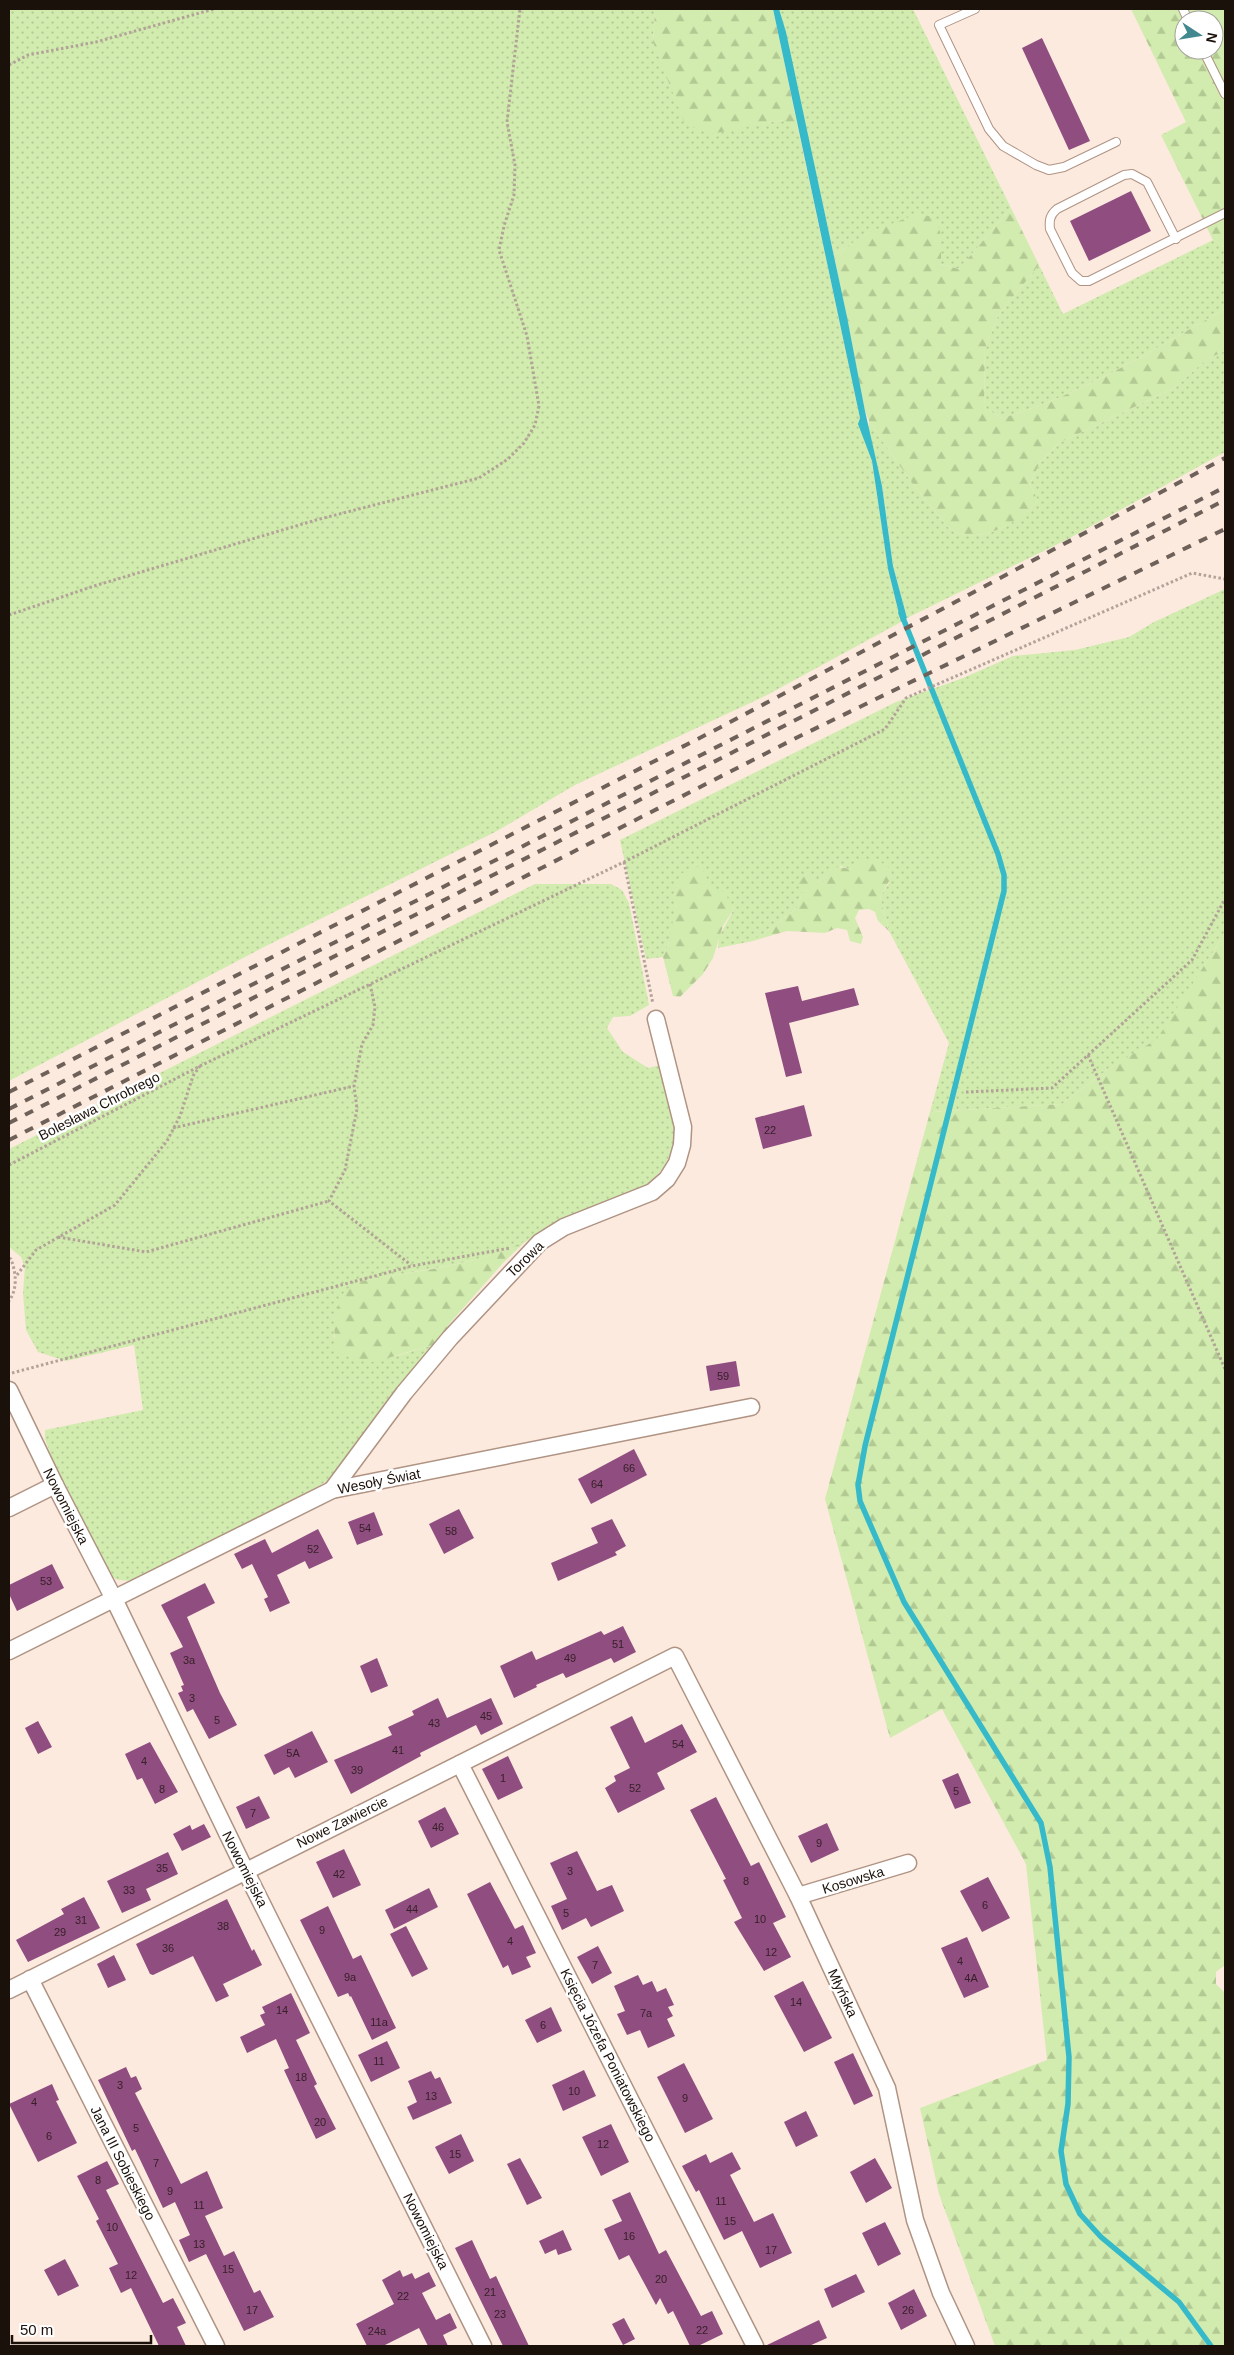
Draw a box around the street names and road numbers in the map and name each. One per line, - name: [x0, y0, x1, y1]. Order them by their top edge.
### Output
- street label: Bolesława Chrobrego: [36, 1068, 162, 1144]
- street label: Torowa: [503, 1237, 547, 1280]
- street label: Wesoły Świat: [336, 1464, 422, 1497]
- street label: Nowomiejska: [40, 1465, 92, 1547]
- street label: Nowe Zawiercie: [294, 1793, 390, 1851]
- street label: Nowomiejska: [219, 1828, 271, 1910]
- street label: Kosowska: [820, 1863, 886, 1897]
- street label: Księcia Józefa Poniatowskiego: [557, 1966, 659, 2144]
- street label: Młyńska: [825, 1966, 861, 2020]
- street label: Jana III Sobieskiego: [87, 2103, 159, 2223]
- street label: Nowomiejska: [400, 2190, 452, 2272]

